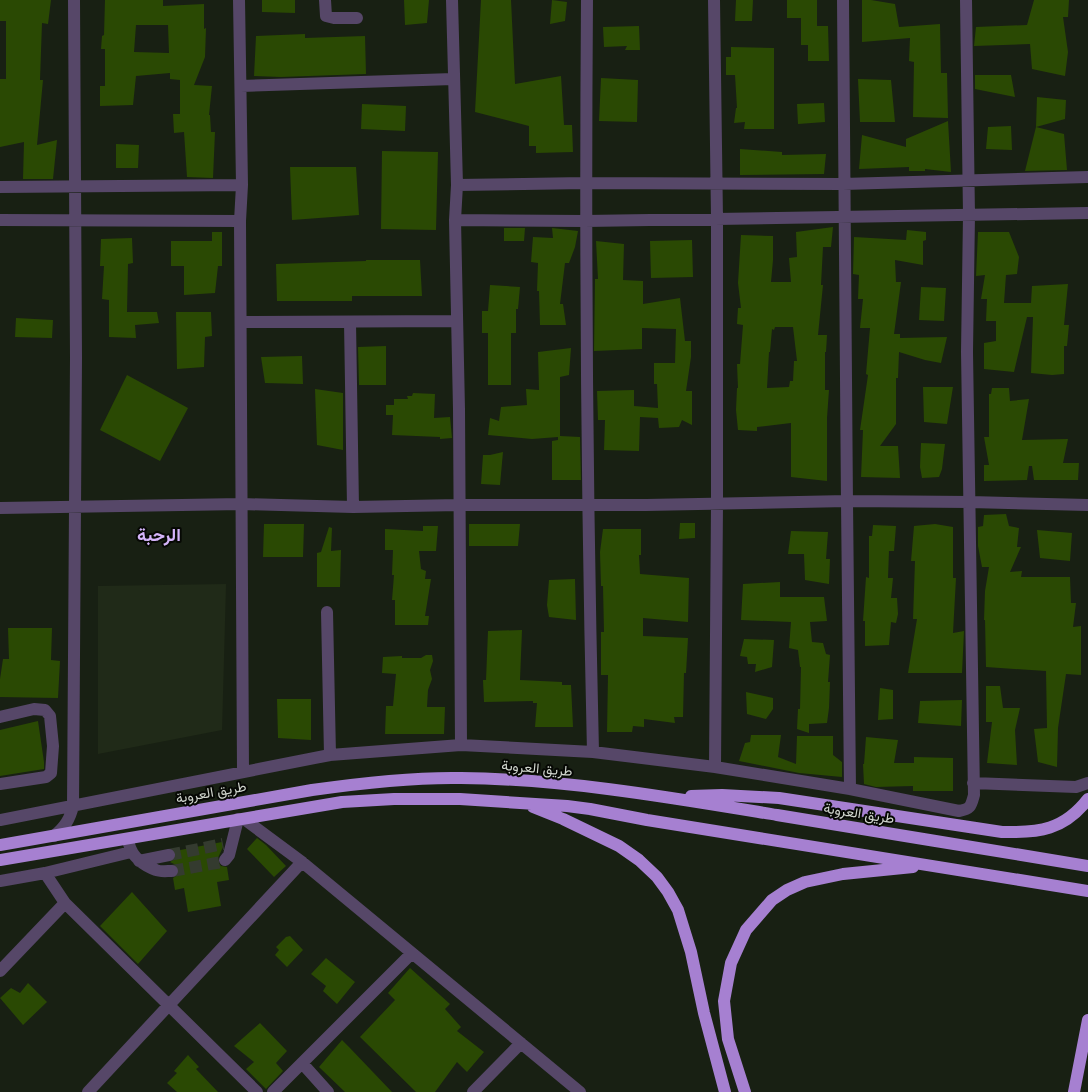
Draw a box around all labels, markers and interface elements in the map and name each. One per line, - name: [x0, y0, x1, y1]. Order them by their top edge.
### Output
- district label: الرحبة: [137, 524, 181, 546]
- street label: طريق العروبة: [501, 756, 573, 780]
- street label: طريق العروبة: [174, 777, 248, 807]
- street label: طريق العروبة: [822, 799, 896, 827]

